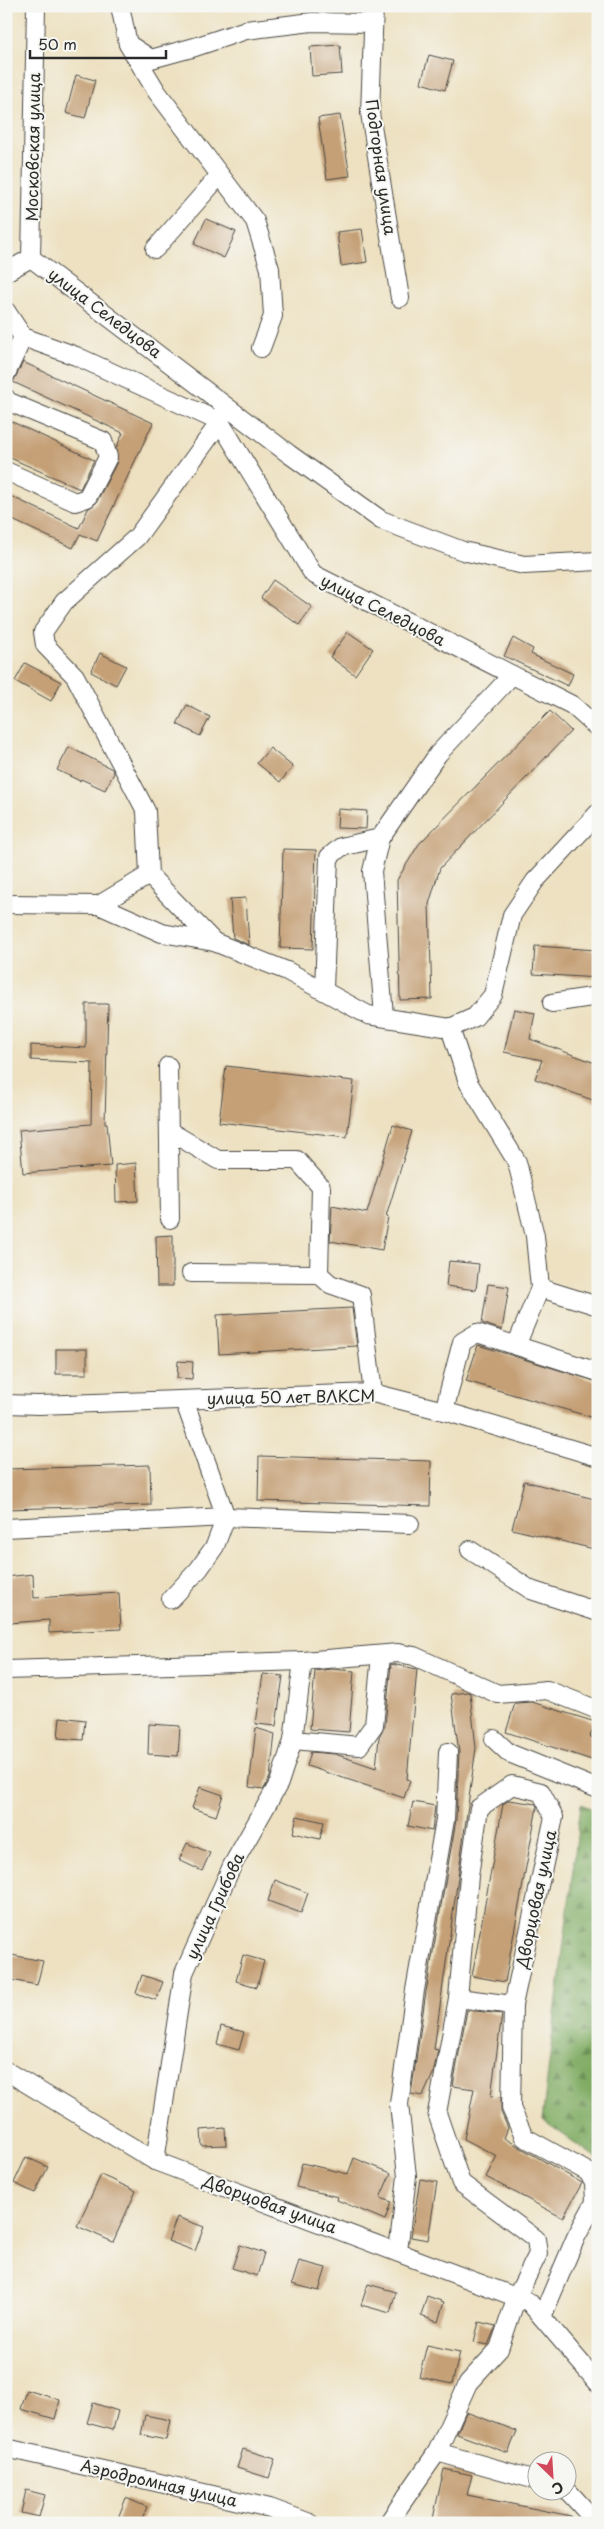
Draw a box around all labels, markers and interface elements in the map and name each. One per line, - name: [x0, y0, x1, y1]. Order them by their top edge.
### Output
- scale bar: [30, 28, 166, 60]
- text: 50 m: [38, 32, 77, 55]
- street label: Московская улица: [19, 72, 45, 222]
- street label: Подгорная улица: [361, 97, 403, 236]
- street label: улица Селедцова: [44, 261, 168, 363]
- street label: улица Селедцова: [317, 567, 450, 651]
- street label: улица 50 лет ВЛКСМ: [207, 1383, 375, 1409]
- street label: Дворцовая улица: [508, 1828, 561, 1971]
- street label: улица Грибова: [179, 1848, 249, 1963]
- street label: Дворцовая улица: [199, 2167, 341, 2238]
- street label: Аэродромная улица: [79, 2452, 240, 2512]
- north arrow: [526, 2452, 576, 2502]
- text: С: [548, 2476, 567, 2500]

